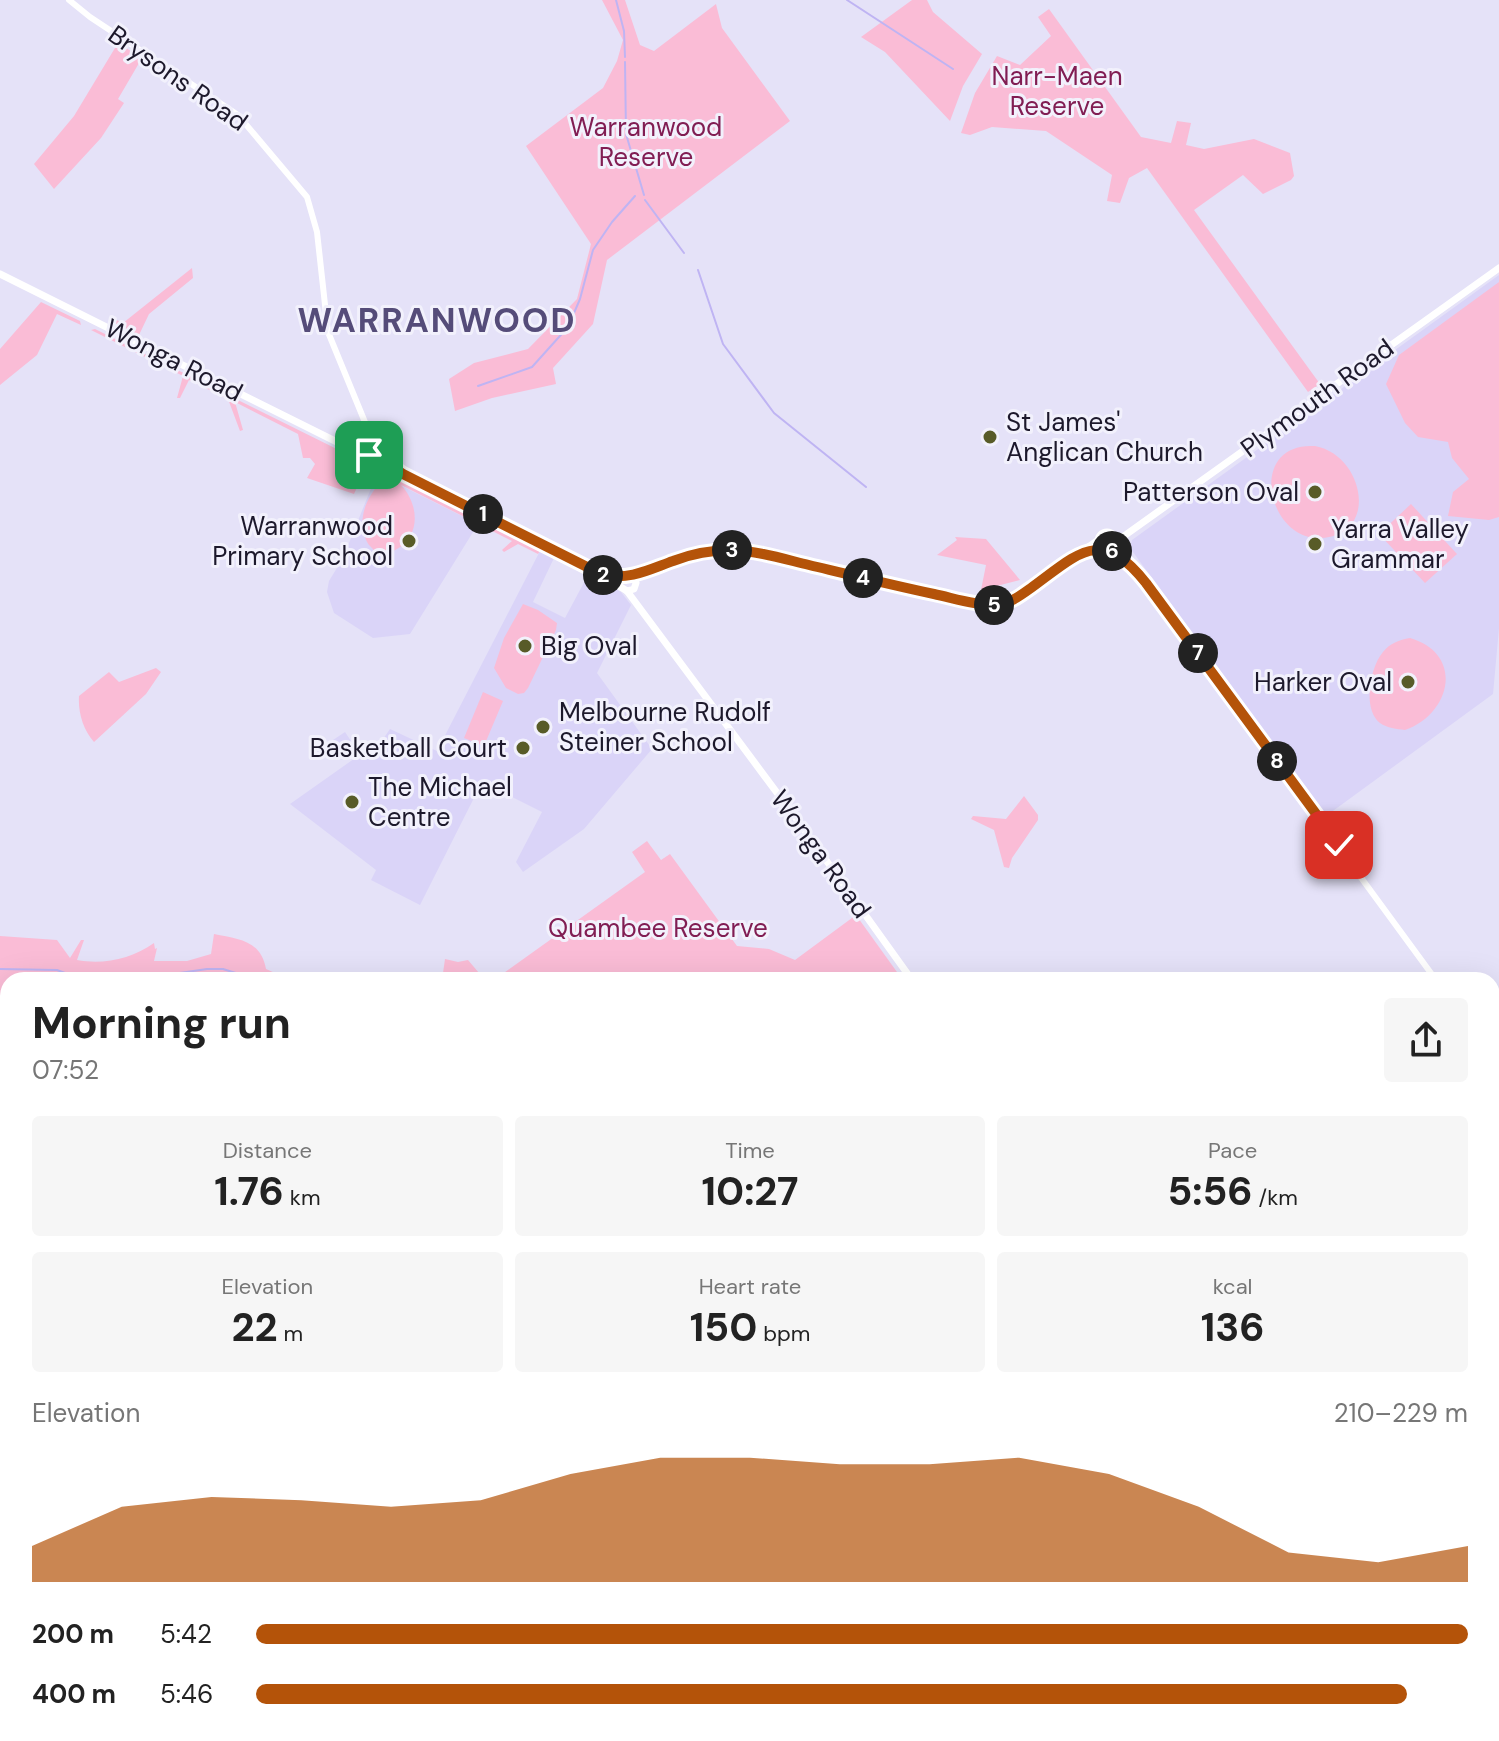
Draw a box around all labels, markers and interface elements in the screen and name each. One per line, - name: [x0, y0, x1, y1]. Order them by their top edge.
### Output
- street label: Brysons Road: [102, 17, 254, 139]
- park label: Narr-Maen Reserve: [991, 59, 1123, 123]
- park label: Warranwood Reserve: [570, 110, 722, 174]
- district label: WARRANWOOD: [297, 298, 577, 343]
- street label: Wonga Road: [99, 311, 249, 409]
- street label: Plymouth Road: [1234, 331, 1400, 465]
- place label: St James' Anglican Church: [1006, 405, 1203, 469]
- pin: [335, 421, 403, 489]
- marker: St James' Anglican Church: [981, 428, 999, 446]
- icon: arrive: [347, 433, 391, 477]
- place label: Patterson Oval: [1123, 475, 1299, 509]
- marker: Patterson Oval: [1306, 483, 1324, 501]
- pin: 1: [463, 494, 503, 534]
- text: 1: [479, 499, 487, 528]
- place label: Warranwood Primary School: [212, 509, 393, 573]
- place label: Yarra Valley Grammar: [1331, 512, 1469, 576]
- pin: 3: [712, 530, 752, 570]
- pin: 6: [1092, 531, 1132, 571]
- marker: Warranwood Primary School: [400, 532, 418, 550]
- text: 3: [725, 535, 739, 564]
- marker: Yarra Valley Grammar: [1306, 535, 1324, 553]
- text: 6: [1105, 536, 1119, 565]
- pin: 2: [583, 555, 623, 595]
- pin: 4: [843, 558, 883, 598]
- text: 2: [597, 560, 609, 589]
- text: 4: [856, 563, 870, 592]
- pin: 5: [974, 585, 1014, 625]
- text: 5: [987, 590, 1001, 619]
- place label: Big Oval: [541, 629, 637, 663]
- pin: 7: [1178, 633, 1218, 673]
- marker: Big Oval: [516, 637, 534, 655]
- text: 7: [1192, 638, 1204, 667]
- place label: Harker Oval: [1254, 665, 1392, 699]
- marker: Harker Oval: [1399, 673, 1417, 691]
- place label: Melbourne Rudolf Steiner School: [559, 695, 771, 759]
- marker: Melbourne Rudolf Steiner School: [534, 718, 552, 736]
- place label: Basketball Court: [310, 731, 507, 765]
- marker: Basketball Court: [514, 739, 532, 757]
- pin: 8: [1257, 741, 1297, 781]
- text: 8: [1270, 746, 1284, 775]
- place label: The Michael Centre: [368, 770, 512, 834]
- street label: Wonga Road: [763, 783, 879, 925]
- marker: The Michael Centre: [343, 793, 361, 811]
- pin: [1305, 811, 1373, 879]
- icon: check: [1317, 823, 1361, 867]
- park label: Quambee Reserve: [548, 911, 768, 945]
- text: Morning run: [32, 994, 291, 1052]
- button: share: [1384, 998, 1468, 1082]
- text: 07:52: [32, 1053, 99, 1087]
- text: Distance: [223, 1136, 312, 1165]
- text: Time: [725, 1136, 775, 1165]
- text: Pace: [1208, 1136, 1257, 1165]
- text: 1.76: [214, 1165, 284, 1217]
- text: 10:27: [701, 1165, 799, 1217]
- text: 5:56: [1167, 1165, 1253, 1217]
- text: km: [284, 1183, 321, 1212]
- text: /km: [1253, 1183, 1298, 1212]
- text: Elevation: [221, 1272, 313, 1301]
- text: Heart rate: [699, 1272, 801, 1301]
- text: kcal: [1213, 1272, 1253, 1301]
- text: 22: [232, 1301, 278, 1353]
- text: 150: [690, 1301, 757, 1353]
- text: 136: [1201, 1301, 1265, 1353]
- text: m: [278, 1319, 303, 1348]
- text: bpm: [757, 1319, 810, 1348]
- text: Elevation: [32, 1396, 140, 1430]
- text: 210–229 m: [1334, 1396, 1468, 1430]
- text: 200 m: [32, 1617, 114, 1651]
- text: 5:42: [160, 1617, 212, 1651]
- text: 400 m: [32, 1677, 116, 1711]
- text: 5:46: [160, 1677, 213, 1711]

